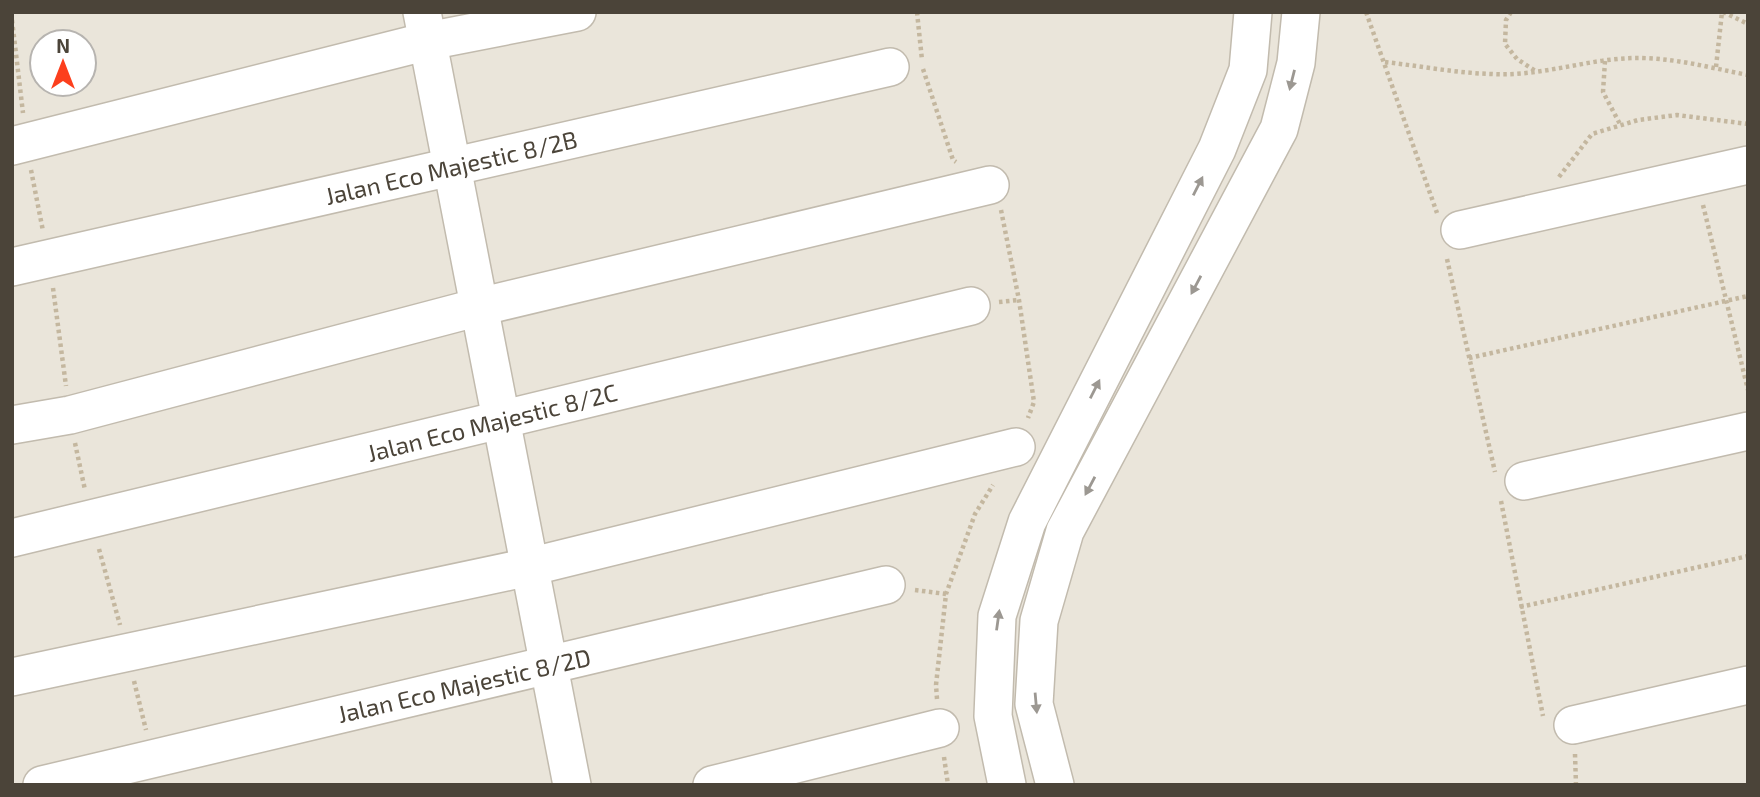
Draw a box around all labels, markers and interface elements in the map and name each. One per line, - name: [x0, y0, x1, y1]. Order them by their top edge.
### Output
- north arrow: [28, 28, 98, 98]
- text: N: [56, 34, 70, 57]
- one-way arrow: [1286, 69, 1297, 91]
- street label: Jalan Eco Majestic 8/2B: [322, 124, 580, 210]
- one-way arrow: [1192, 176, 1203, 196]
- one-way arrow: [1191, 275, 1202, 295]
- street label: Jalan Eco Majestic 8/2C: [364, 377, 620, 467]
- one-way arrow: [1089, 379, 1100, 399]
- one-way arrow: [1084, 476, 1095, 496]
- one-way arrow: [993, 609, 1004, 631]
- street label: Jalan Eco Majestic 8/2D: [335, 642, 593, 728]
- one-way arrow: [1031, 692, 1042, 714]

